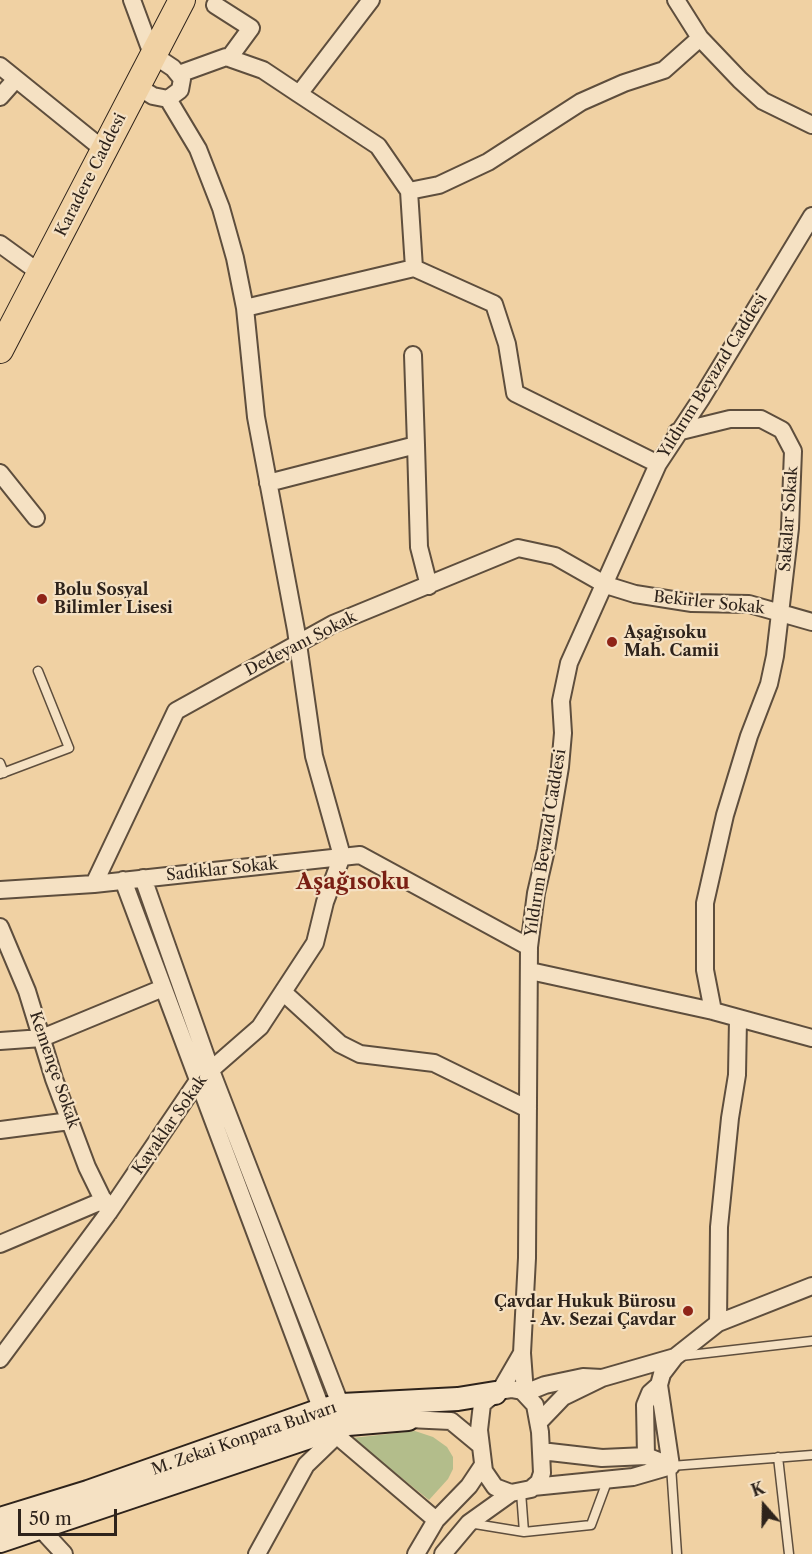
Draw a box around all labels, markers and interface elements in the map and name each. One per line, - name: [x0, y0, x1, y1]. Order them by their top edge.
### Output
- street label: Karadere Caddesi: [52, 110, 130, 240]
- street label: Yıldırım Beyazıd Caddesi: [655, 290, 771, 462]
- street label: Sakalar Sokak: [776, 466, 802, 572]
- place label: Bolu Sosyal Bilimler Lisesi: [54, 580, 173, 618]
- street label: Bekirler Sokak: [652, 588, 766, 618]
- marker: Bolu Sosyal Bilimler Lisesi: [35, 592, 49, 606]
- street label: Dedeyanı Sokak: [242, 608, 360, 680]
- place label: Aşağısoku Mah. Camii: [624, 623, 719, 661]
- marker: Aşağısoku Mah. Camii: [605, 635, 619, 649]
- street label: Yıldırım Beyazıd Caddesi: [522, 748, 570, 938]
- street label: Sadıklar Sokak: [165, 855, 279, 885]
- district label: Aşağısoku: [296, 870, 410, 896]
- street label: Kemençe Sokak: [25, 1009, 83, 1131]
- street label: Kayaklar Sokak: [129, 1072, 211, 1178]
- place label: Çavdar Hukuk Bürosu - Av. Sezai Çavdar: [494, 1292, 676, 1330]
- marker: Çavdar Hukuk Bürosu - Av. Sezai Çavdar: [681, 1304, 695, 1318]
- street label: M. Zekai Konpara Bulvarı: [149, 1398, 339, 1480]
- north arrow: [734, 1476, 794, 1536]
- text: K: [748, 1478, 767, 1501]
- scale bar: [21, 1497, 120, 1535]
- text: 50 m: [29, 1508, 72, 1530]

